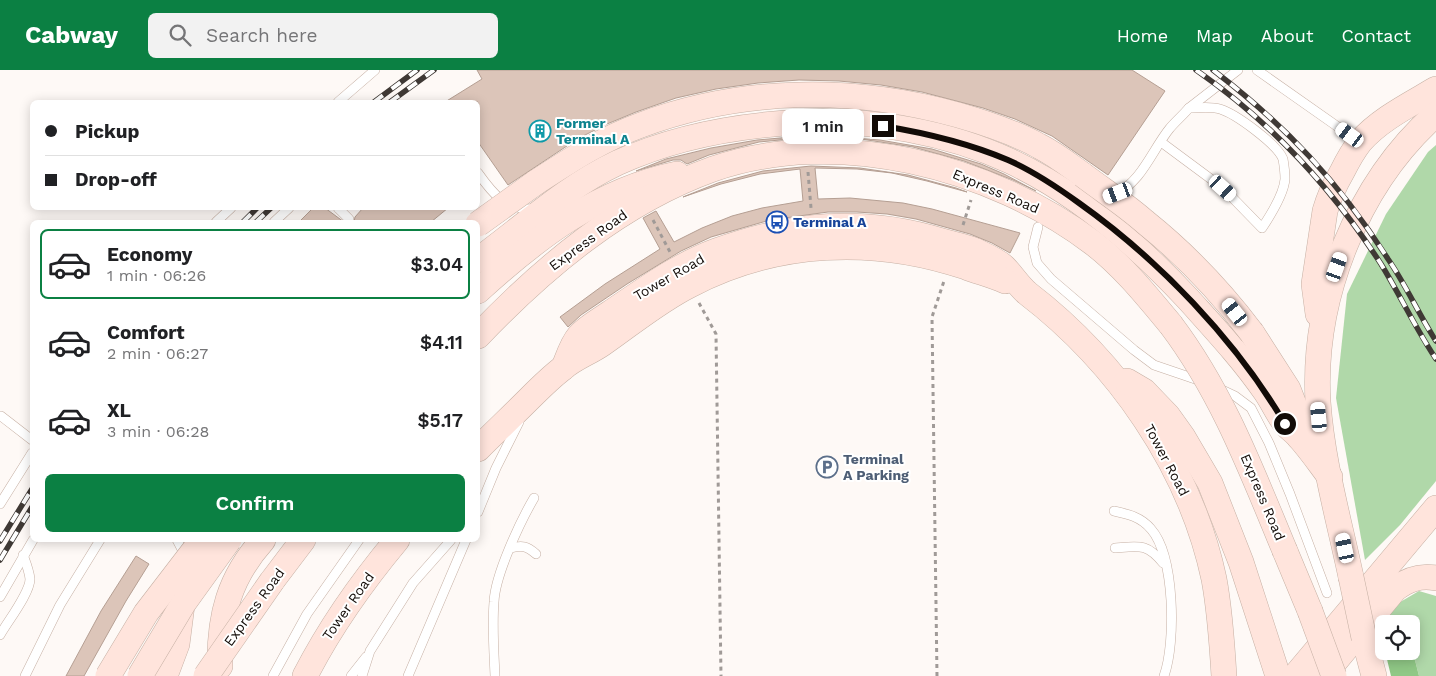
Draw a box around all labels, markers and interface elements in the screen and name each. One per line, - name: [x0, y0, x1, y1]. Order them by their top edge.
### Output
- search box: [148, 13, 498, 58]
- text: Cabway: [25, 21, 118, 49]
- icon: search: [166, 21, 194, 49]
- text: Search here: [206, 24, 317, 47]
- text: Home: [1117, 25, 1168, 46]
- text: Map: [1196, 25, 1233, 46]
- text: About: [1261, 25, 1313, 46]
- text: Contact: [1341, 25, 1411, 46]
- callout: 1 min: [783, 108, 866, 144]
- place label: Former Terminal A: [556, 115, 630, 147]
- route end: [872, 115, 894, 137]
- text: 1 min: [802, 117, 844, 136]
- building icon: Former Terminal A: [528, 119, 552, 143]
- text: Pickup: [75, 120, 139, 143]
- car: [1333, 120, 1366, 150]
- street label: Express Road: [950, 166, 1042, 216]
- text: Drop-off: [75, 168, 157, 191]
- car: [1206, 172, 1239, 204]
- car: [1101, 181, 1134, 205]
- street label: Express Road: [546, 206, 630, 274]
- bus stop icon: Terminal A: [765, 210, 789, 234]
- place label: Terminal A: [793, 214, 867, 230]
- icon: car: [47, 242, 92, 287]
- text: Economy: [107, 243, 192, 266]
- street label: Tower Road: [631, 250, 707, 304]
- car: [1324, 250, 1349, 284]
- text: $3.04: [411, 253, 463, 276]
- text: 1 min · 06:26: [107, 266, 206, 285]
- car: [1219, 296, 1250, 328]
- icon: car: [47, 320, 92, 365]
- text: Comfort: [107, 321, 185, 344]
- text: $4.11: [420, 331, 463, 354]
- text: 2 min · 06:27: [107, 344, 208, 363]
- icon: car: [47, 398, 92, 443]
- text: XL: [107, 399, 131, 422]
- car: [1310, 401, 1327, 433]
- text: $5.17: [417, 409, 463, 432]
- route start: [1274, 413, 1296, 435]
- street label: Tower Road: [1141, 421, 1193, 499]
- text: 3 min · 06:28: [107, 422, 209, 441]
- place label: Terminal A Parking: [843, 451, 909, 483]
- street label: Express Road: [1238, 451, 1288, 543]
- parking icon: Terminal A Parking: [815, 455, 839, 479]
- button: Confirm: [45, 474, 465, 532]
- car: [1334, 532, 1355, 564]
- street label: Express Road: [220, 565, 288, 649]
- street label: Tower Road: [319, 569, 377, 643]
- map controls: [1375, 615, 1420, 660]
- button: locate: [1375, 615, 1420, 660]

